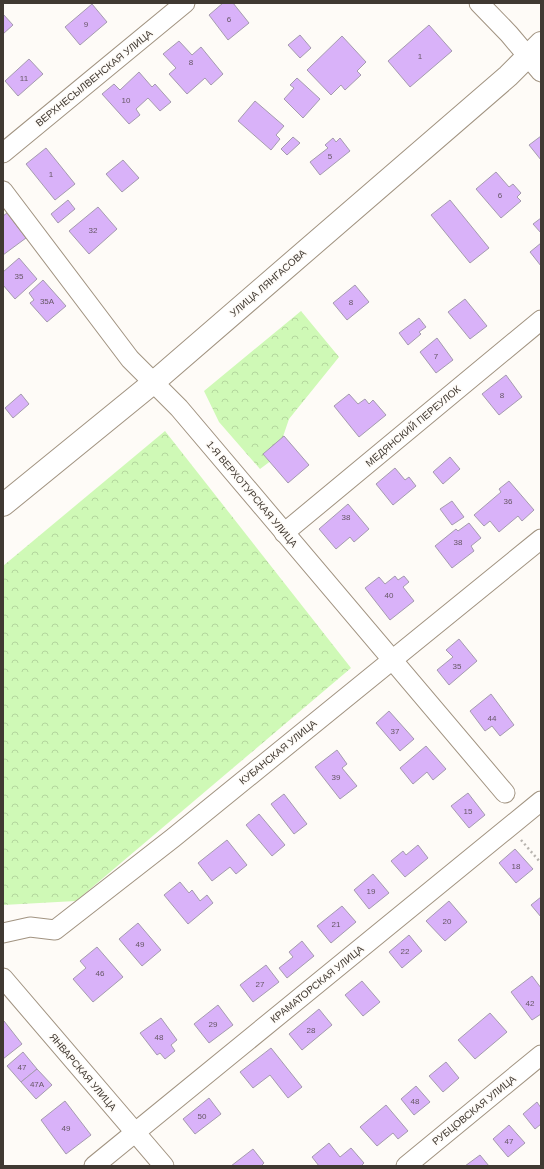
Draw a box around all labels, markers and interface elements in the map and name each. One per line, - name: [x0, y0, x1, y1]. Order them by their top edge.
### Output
- house number: 6: [227, 15, 232, 24]
- house number: 9: [84, 20, 89, 29]
- street label: ВЕРХНЕСЫЛВЕНСКАЯ УЛИЦА: [33, 27, 155, 128]
- house number: 1: [418, 52, 423, 61]
- house number: 8: [189, 58, 194, 67]
- house number: 11: [20, 74, 29, 83]
- house number: 10: [122, 96, 131, 105]
- house number: 5: [328, 152, 333, 161]
- house number: 1: [49, 170, 54, 179]
- house number: 6: [498, 191, 503, 200]
- house number: 32: [89, 226, 98, 235]
- street label: УЛИЦА ЛЯНГАСОВА: [228, 247, 308, 319]
- house number: 35: [15, 272, 24, 281]
- house number: 35А: [40, 297, 55, 306]
- house number: 8: [349, 298, 354, 307]
- house number: 7: [434, 352, 439, 361]
- street label: МЕДЯНСКИЙ ПЕРЕУЛОК: [363, 382, 463, 469]
- house number: 8: [500, 391, 505, 400]
- street label: 1-Я ВЕРХОТУРСКАЯ УЛИЦА: [204, 439, 300, 550]
- house number: 36: [504, 497, 513, 506]
- house number: 38: [342, 513, 351, 522]
- house number: 38: [454, 538, 463, 547]
- house number: 40: [385, 591, 394, 600]
- house number: 35: [453, 662, 462, 671]
- house number: 44: [488, 714, 497, 723]
- street label: КУБАНСКАЯ УЛИЦА: [237, 717, 319, 787]
- house number: 37: [391, 727, 400, 736]
- house number: 39: [332, 773, 341, 782]
- house number: 15: [464, 807, 473, 816]
- house number: 18: [512, 862, 521, 871]
- house number: 19: [367, 887, 376, 896]
- house number: 20: [443, 917, 452, 926]
- house number: 21: [332, 920, 341, 929]
- house number: 49: [136, 940, 145, 949]
- street label: КРАМАТОРСКАЯ УЛИЦА: [268, 943, 366, 1025]
- house number: 22: [401, 947, 410, 956]
- house number: 46: [96, 969, 105, 978]
- house number: 27: [256, 980, 265, 989]
- house number: 42: [526, 999, 535, 1008]
- house number: 29: [209, 1020, 218, 1029]
- house number: 28: [307, 1026, 316, 1035]
- street label: ЯНВАРСКАЯ УЛИЦА: [47, 1031, 119, 1113]
- house number: 48: [155, 1033, 164, 1042]
- house number: 47: [18, 1063, 27, 1072]
- street label: РУБЦОВСКАЯ УЛИЦА: [430, 1073, 518, 1147]
- house number: 47А: [30, 1080, 45, 1089]
- house number: 48: [411, 1097, 420, 1106]
- house number: 50: [198, 1112, 207, 1121]
- house number: 49: [62, 1124, 71, 1133]
- house number: 47: [505, 1137, 514, 1146]

